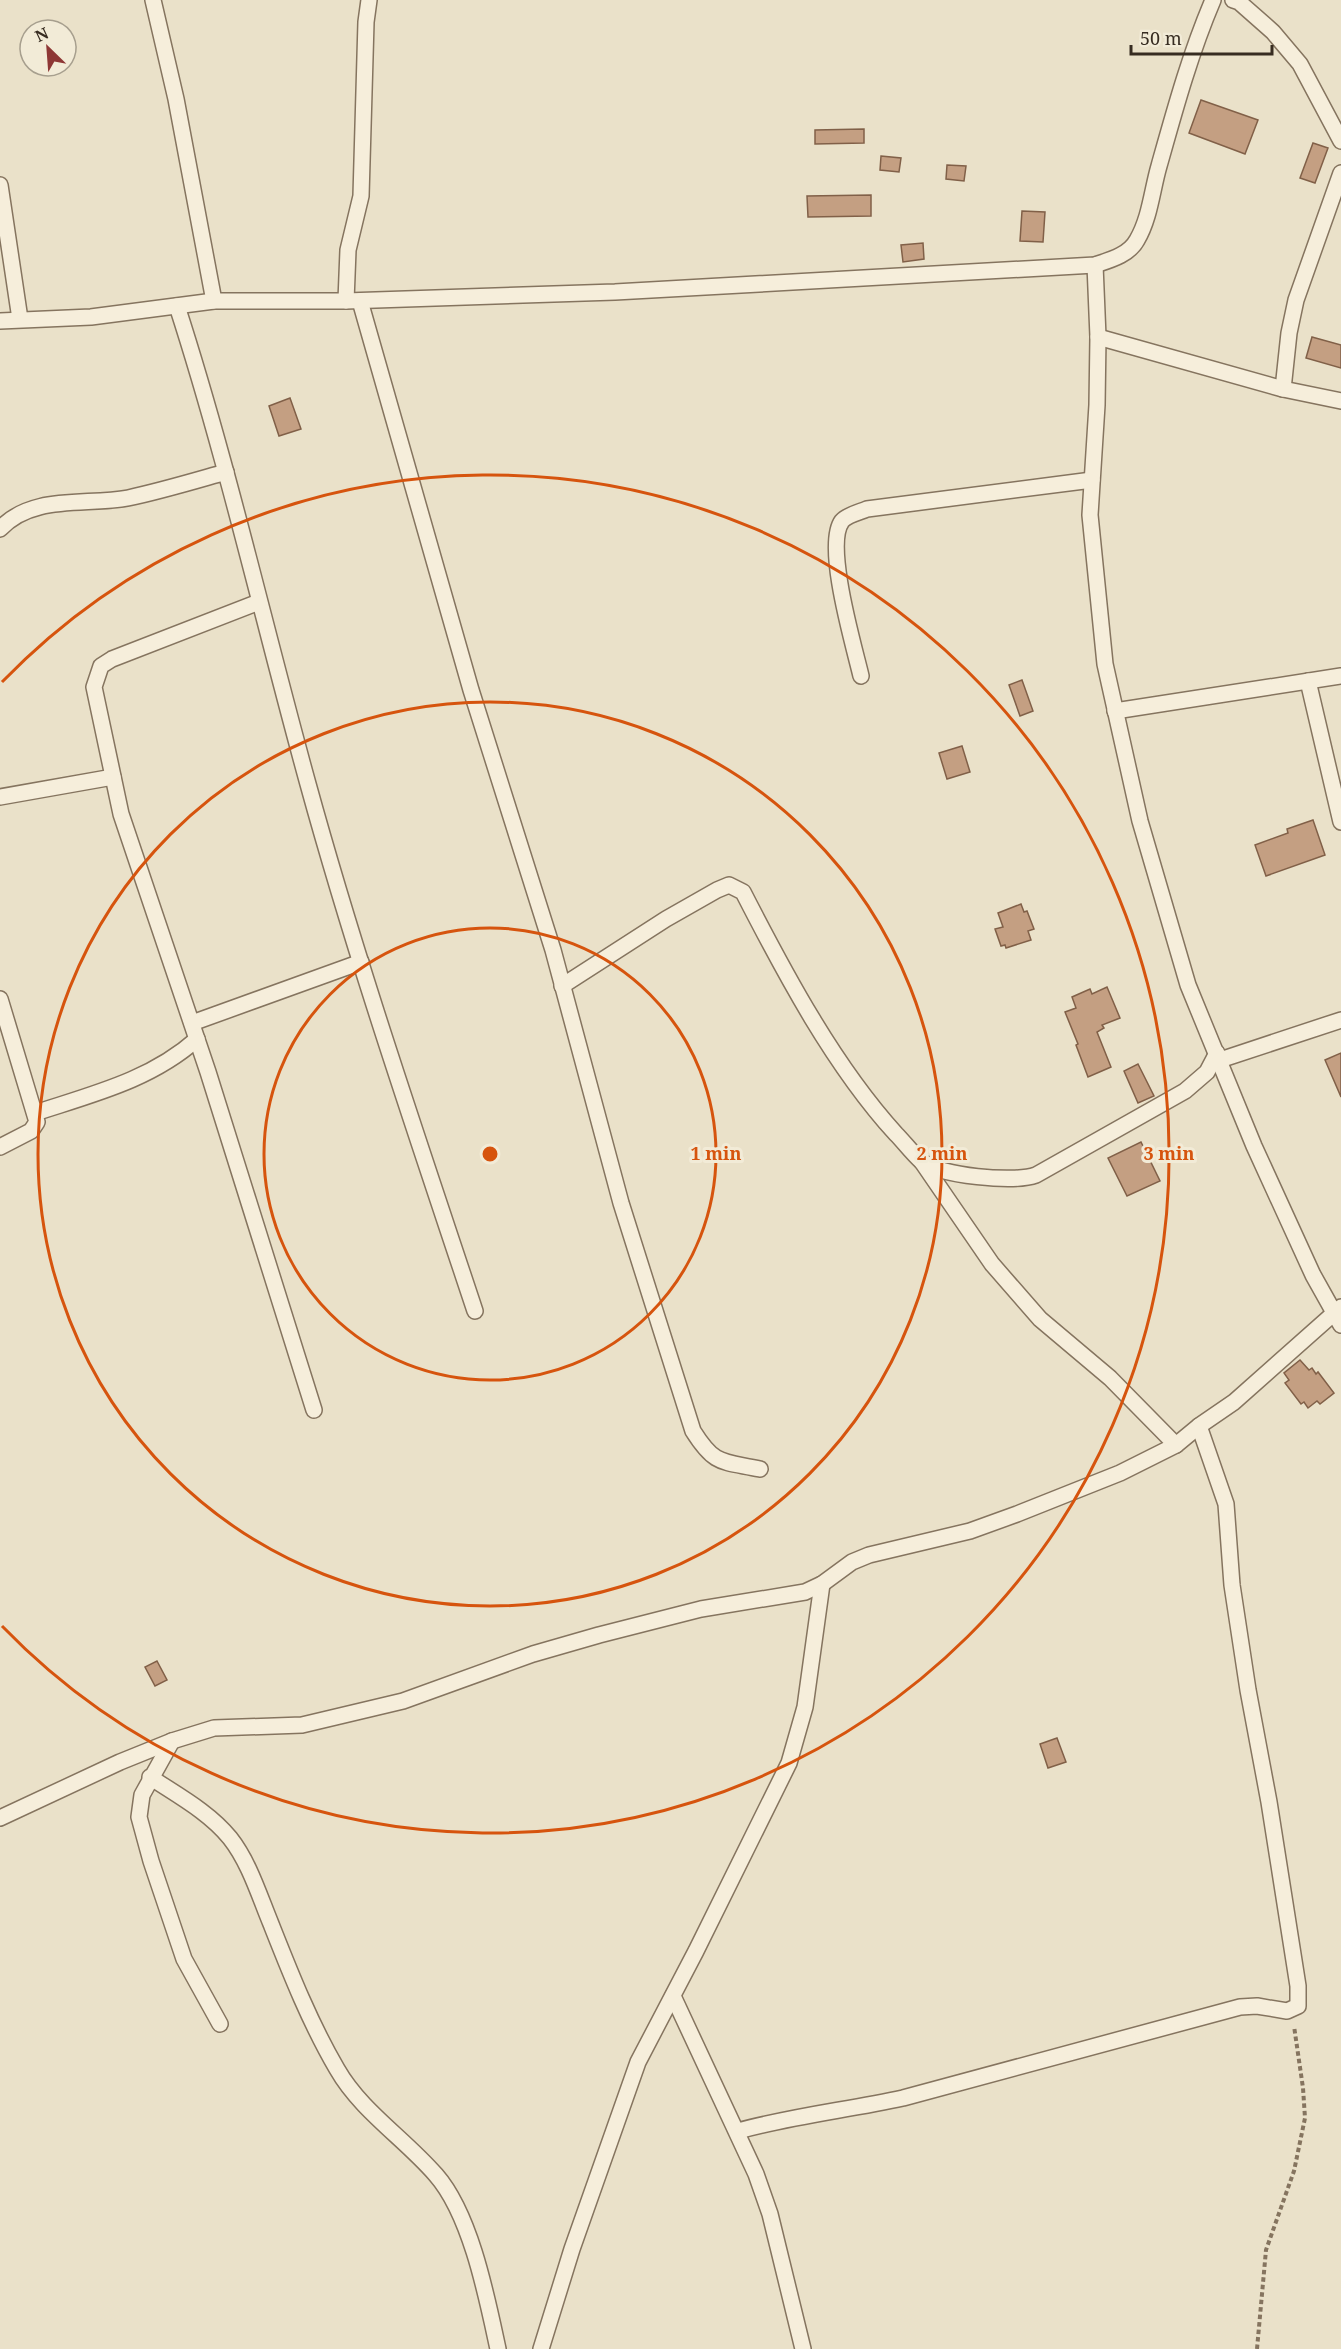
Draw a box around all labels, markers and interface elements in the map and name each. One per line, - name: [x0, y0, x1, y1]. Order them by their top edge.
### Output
- north arrow: [18, 18, 78, 78]
- scale bar: [1131, 18, 1272, 56]
- text: N: [31, 22, 52, 47]
- text: 50 m: [1140, 26, 1182, 50]
- text: 1 min: [691, 1141, 741, 1165]
- text: 2 min: [917, 1141, 967, 1165]
- text: 3 min: [1144, 1141, 1194, 1165]
- centre of rings: [480, 1144, 500, 1164]

